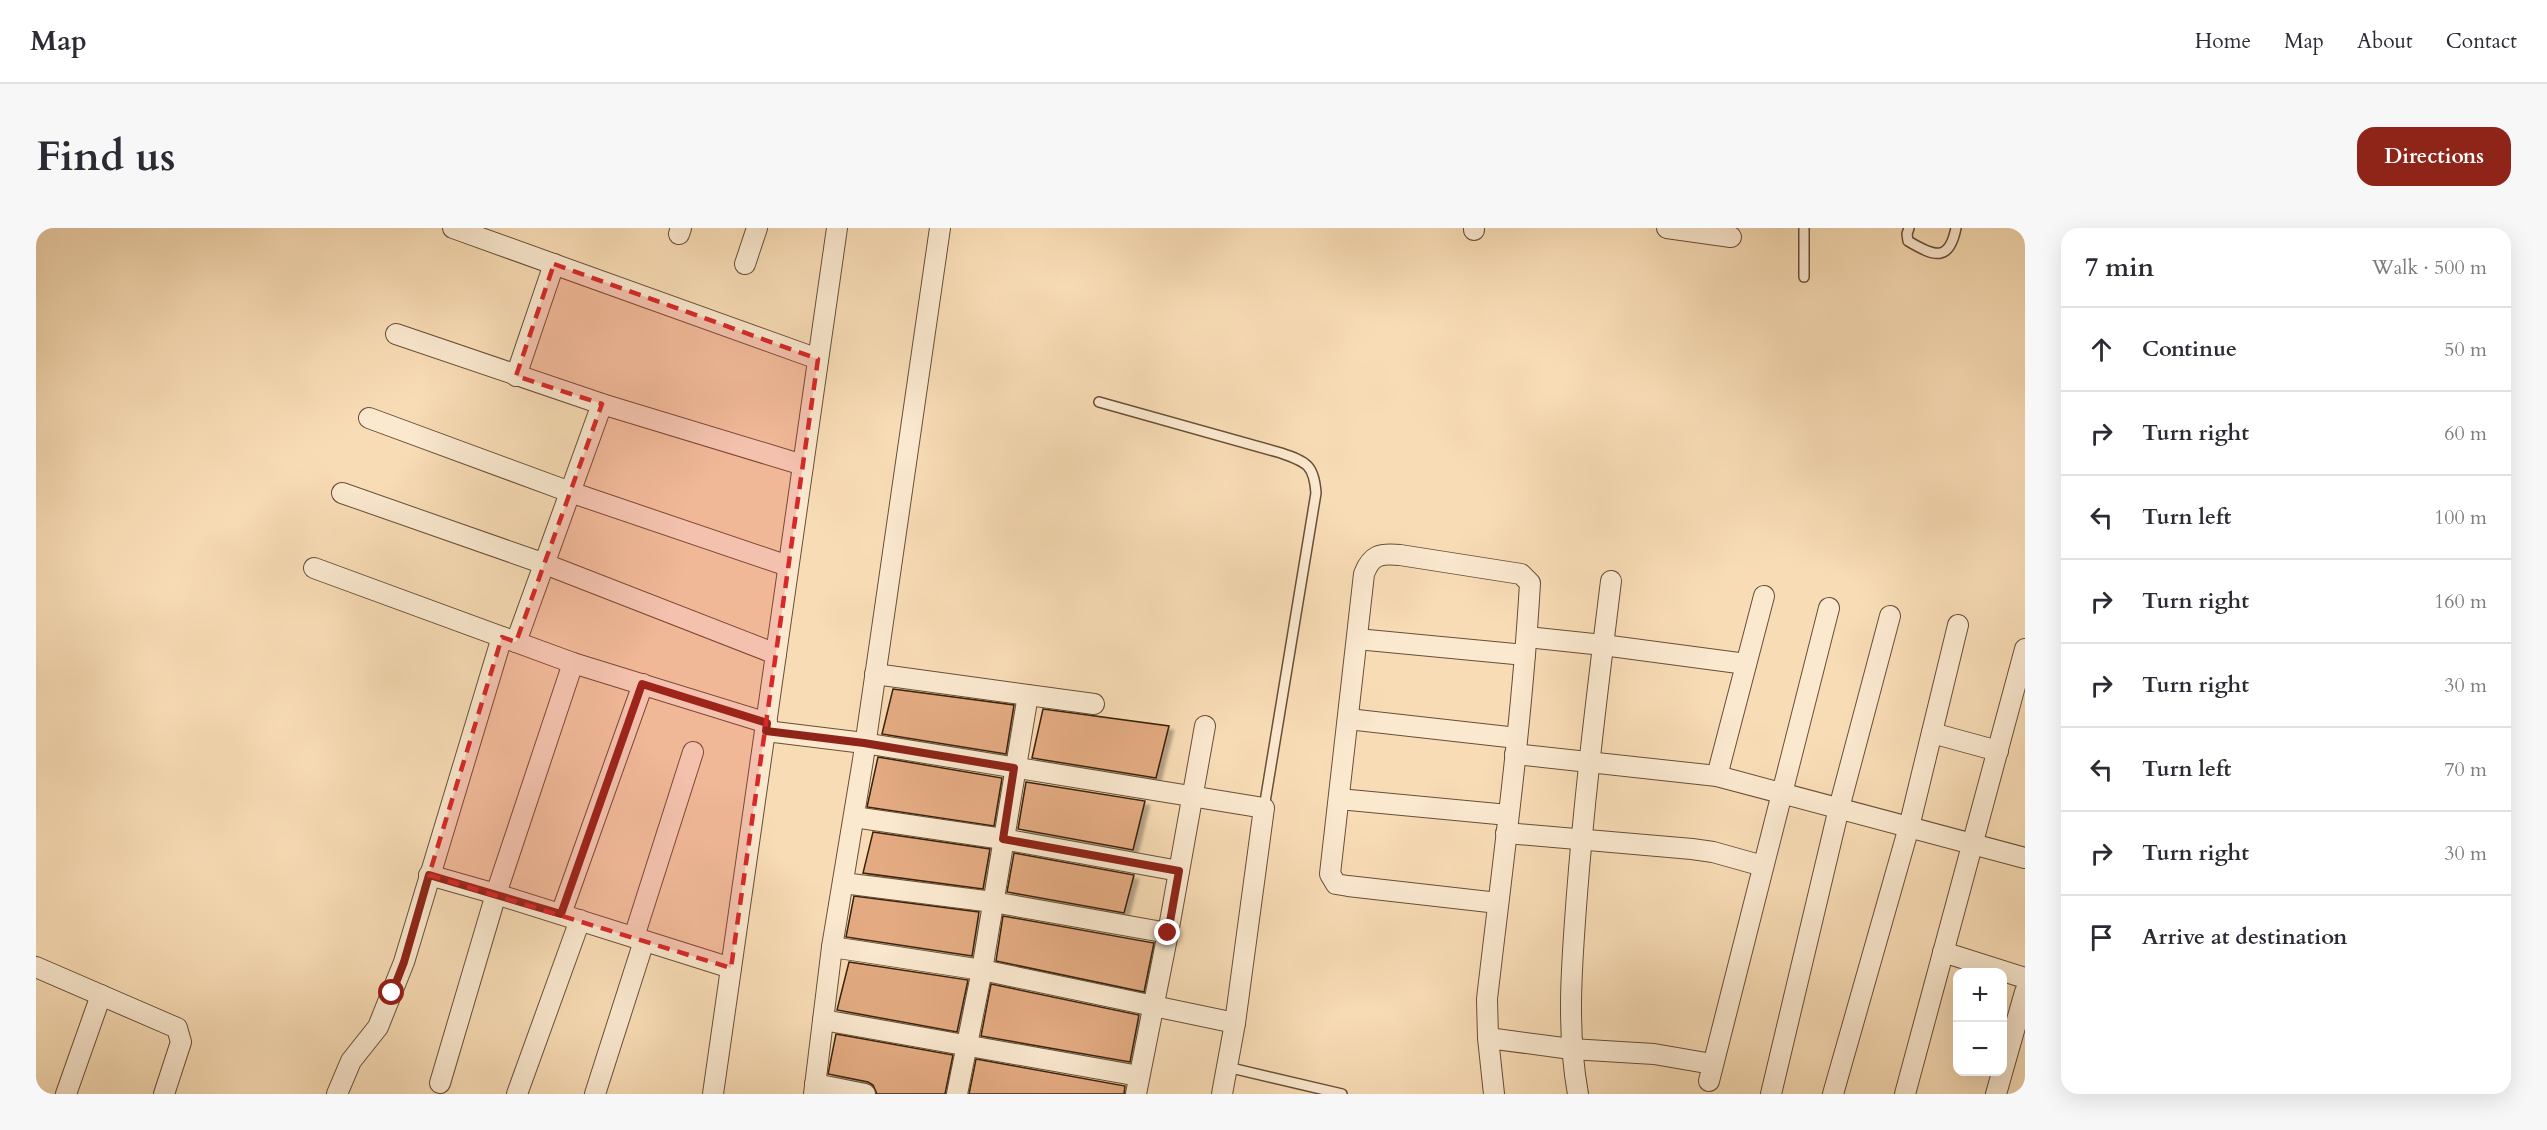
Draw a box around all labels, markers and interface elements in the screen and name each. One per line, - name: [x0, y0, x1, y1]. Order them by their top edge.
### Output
- text: Map: [30, 22, 87, 60]
- text: Home: [2195, 27, 2251, 56]
- text: Map: [2284, 27, 2324, 56]
- text: About: [2357, 27, 2413, 56]
- text: Contact: [2446, 27, 2517, 56]
- button: Directions: [2357, 127, 2511, 186]
- text: Find us: [36, 128, 176, 185]
- text: 7 min: [2085, 250, 2154, 285]
- text: Walk · 500 m: [2372, 254, 2487, 281]
- icon: ahead: [2085, 333, 2118, 366]
- text: Continue: [2142, 334, 2237, 364]
- text: 50 m: [2444, 336, 2487, 363]
- icon: right: [2085, 417, 2118, 450]
- text: Turn right: [2142, 418, 2249, 448]
- text: 60 m: [2444, 420, 2487, 447]
- icon: left: [2085, 501, 2118, 534]
- text: Turn left: [2142, 502, 2231, 532]
- text: 100 m: [2434, 504, 2487, 531]
- icon: right: [2085, 585, 2118, 618]
- text: Turn right: [2142, 586, 2249, 616]
- text: 160 m: [2434, 588, 2487, 615]
- icon: right: [2085, 669, 2118, 702]
- text: Turn right: [2142, 670, 2249, 700]
- text: 30 m: [2444, 672, 2487, 699]
- icon: left: [2085, 753, 2118, 786]
- text: Turn left: [2142, 754, 2231, 784]
- text: 70 m: [2444, 756, 2487, 783]
- icon: right: [2085, 837, 2118, 870]
- text: Turn right: [2142, 838, 2249, 868]
- text: 30 m: [2444, 840, 2487, 867]
- route end: [1154, 919, 1180, 945]
- icon: arrive: [2085, 921, 2118, 954]
- text: Arrive at destination: [2142, 922, 2347, 952]
- map controls: [1953, 968, 2007, 1076]
- button: +: [1953, 968, 2007, 1022]
- route start: [378, 979, 404, 1005]
- button: −: [1953, 1022, 2007, 1076]

